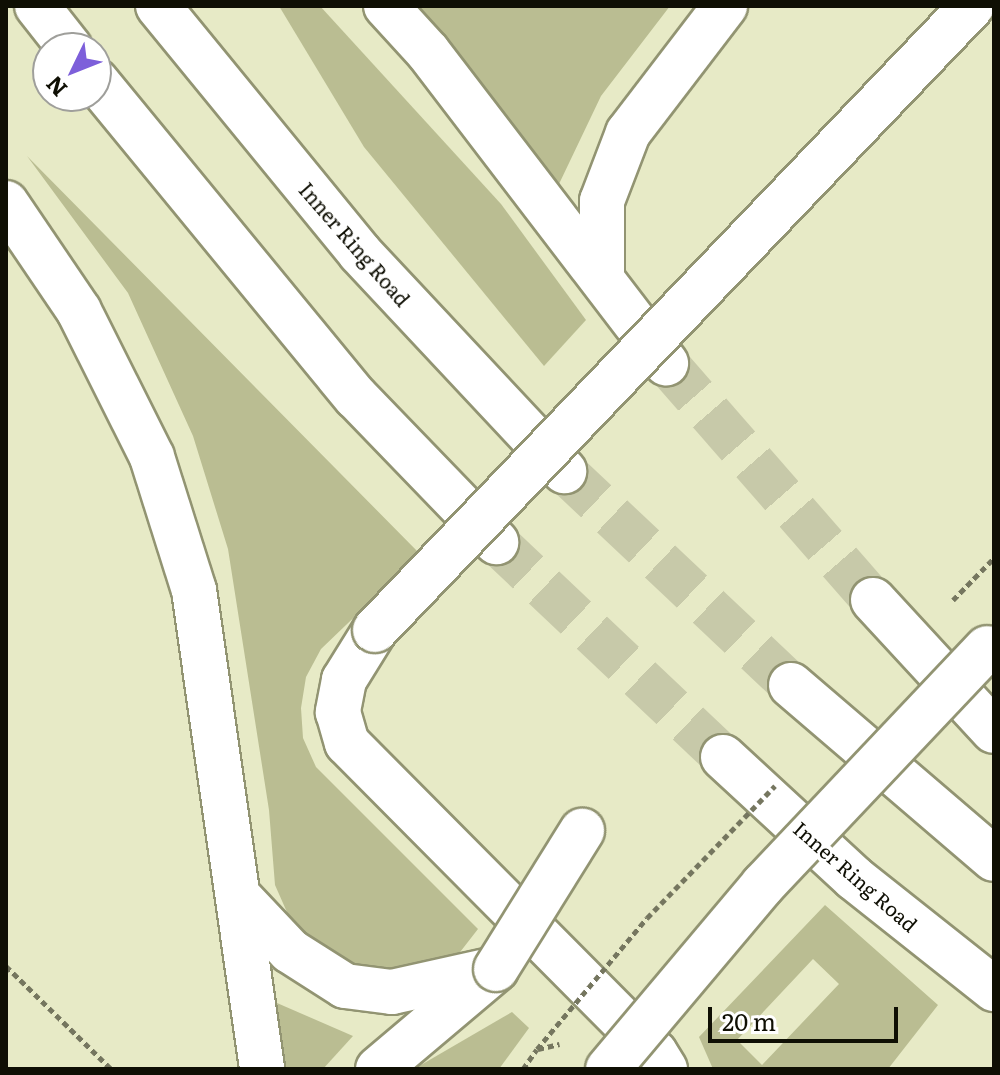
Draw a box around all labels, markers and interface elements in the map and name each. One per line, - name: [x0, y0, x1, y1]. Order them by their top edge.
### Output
- north arrow: [32, 32, 112, 112]
- text: N: [37, 69, 74, 105]
- street label: Inner Ring Road: [295, 177, 415, 311]
- street label: Inner Ring Road: [789, 816, 923, 936]
- scale bar: [712, 991, 902, 1041]
- text: 20 m: [722, 1003, 776, 1038]

